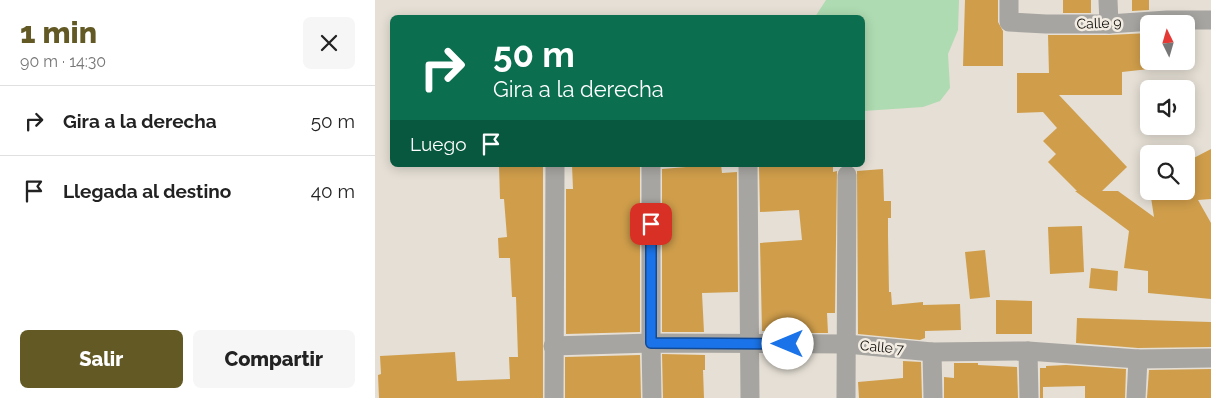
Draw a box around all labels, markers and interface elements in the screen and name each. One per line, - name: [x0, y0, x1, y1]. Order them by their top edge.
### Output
- street label: Calle 9: [1076, 14, 1122, 32]
- text: 1 min: [20, 15, 97, 50]
- north arrow: [1140, 15, 1195, 70]
- map controls: [1140, 15, 1195, 200]
- button: close: [303, 17, 355, 69]
- text: 50 m: [493, 34, 575, 75]
- icon: right: [410, 35, 475, 100]
- text: 90 m · 14:30: [20, 52, 106, 71]
- text: Gira a la derecha: [493, 76, 664, 102]
- button: sound: [1140, 80, 1195, 135]
- icon: right: [20, 107, 48, 135]
- text: Gira a la derecha: [63, 110, 217, 132]
- text: 50 m: [311, 110, 355, 132]
- icon: arrive: [477, 130, 505, 158]
- text: Luego: [410, 133, 467, 155]
- button: search: [1140, 145, 1195, 200]
- icon: arrive: [20, 177, 48, 205]
- text: Llegada al destino: [63, 180, 231, 202]
- text: 40 m: [311, 180, 355, 202]
- pin: [630, 203, 672, 245]
- icon: arrive: [637, 210, 665, 238]
- position arrow: [761, 317, 813, 369]
- button: Salir: [20, 330, 183, 388]
- button: Compartir: [193, 330, 355, 388]
- street label: Calle 7: [859, 337, 905, 357]

